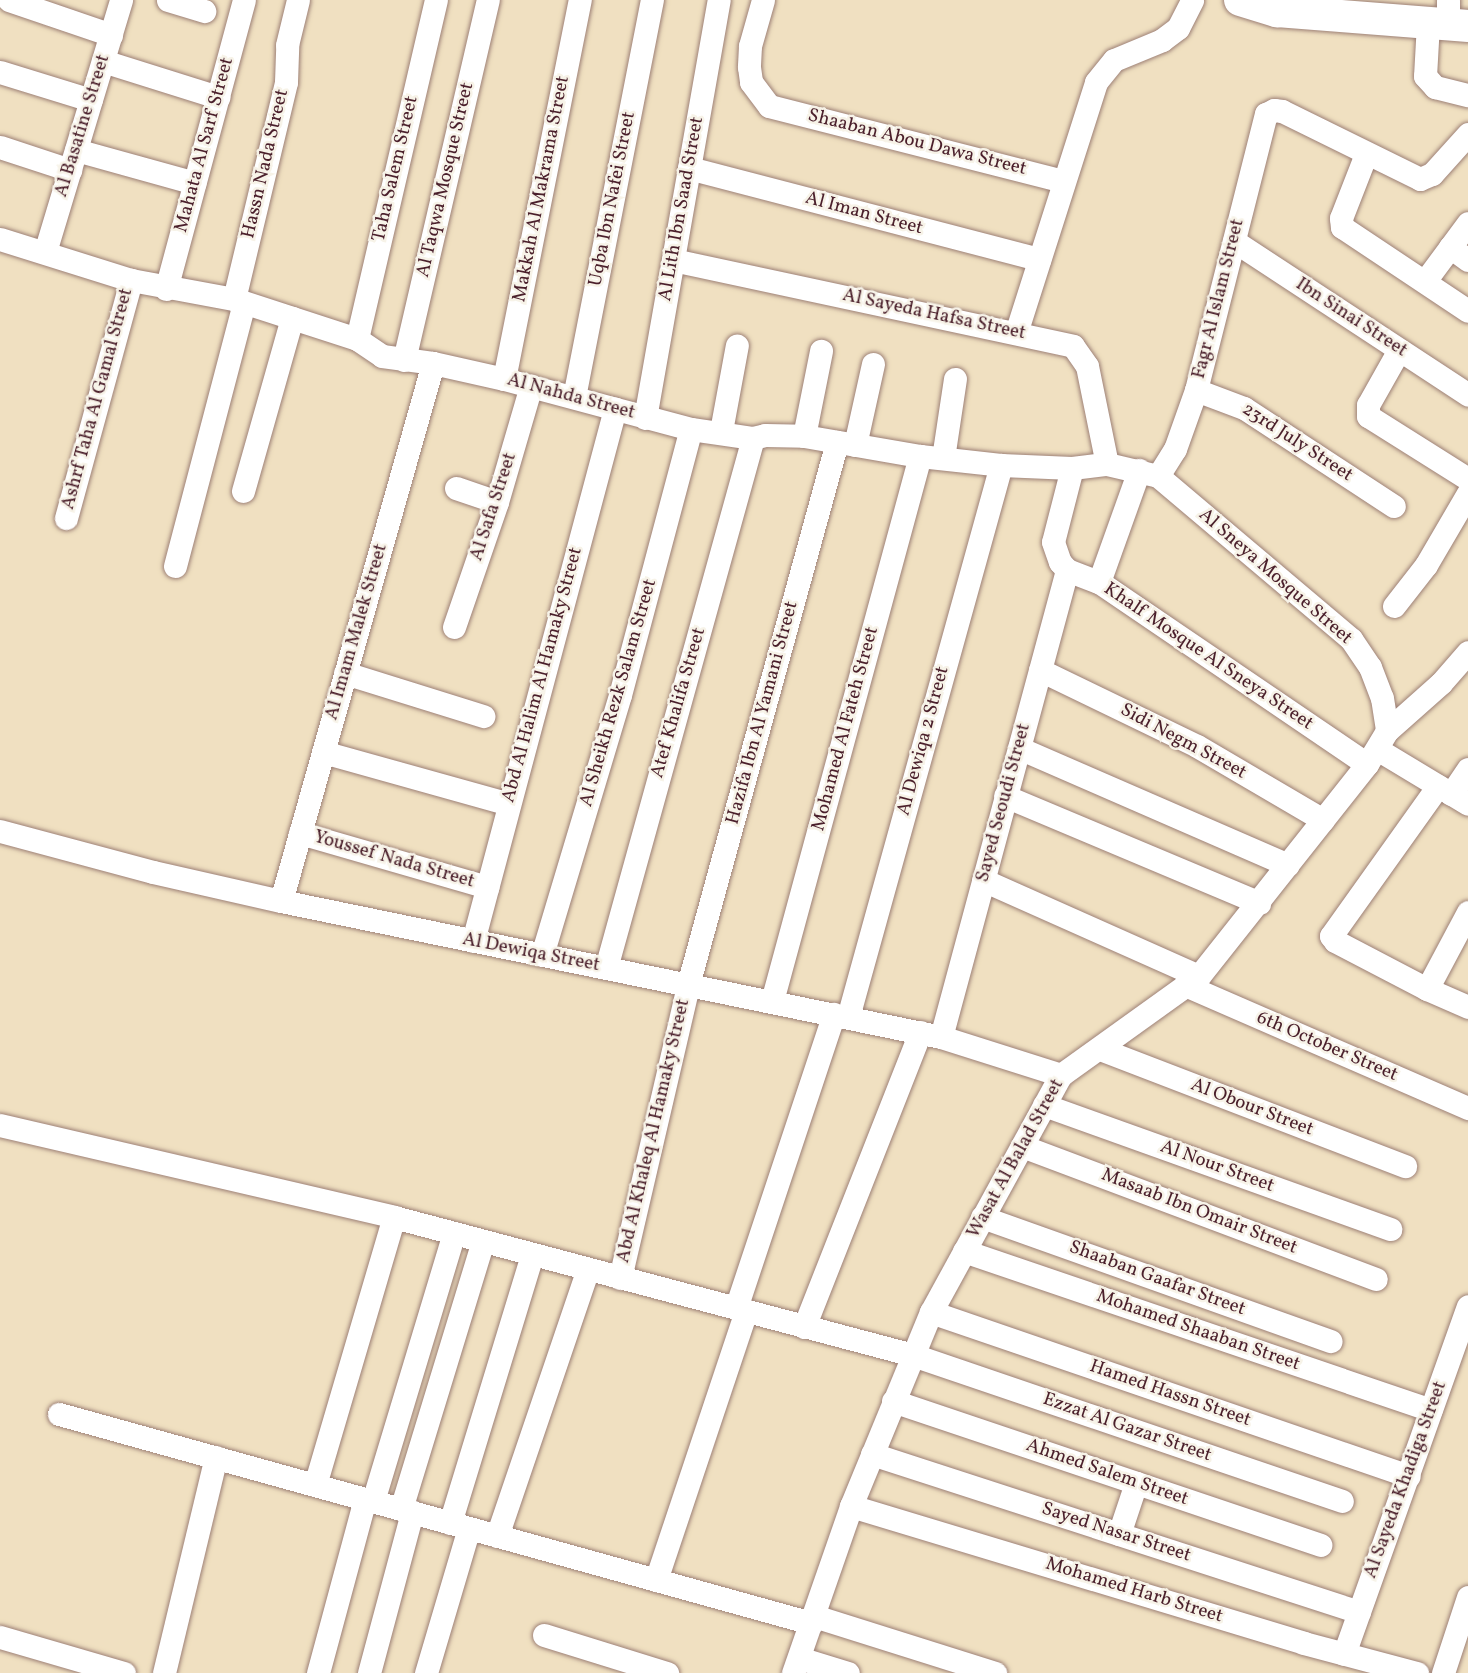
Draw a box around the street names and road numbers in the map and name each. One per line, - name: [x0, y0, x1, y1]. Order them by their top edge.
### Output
- street label: Al Basatine Street: [50, 52, 116, 200]
- street label: Mahata Al Sarf Street: [171, 56, 239, 234]
- street label: Makkah Al Makrama Street: [509, 74, 575, 304]
- street label: Al Taqwa Mosque Street: [412, 80, 480, 280]
- street label: Hassn Nada Street: [238, 87, 294, 241]
- street label: Taha Salem Street: [368, 94, 424, 244]
- street label: Shaaban Abou Dawa Street: [805, 105, 1029, 181]
- street label: Uqba Ibn Nafei Street: [585, 110, 641, 288]
- street label: Al Lith Ibn Saad Street: [655, 115, 709, 303]
- street label: Al Iman Street: [803, 187, 925, 241]
- street label: Fagr Al Islam Street: [1188, 217, 1250, 381]
- street label: Ibn Sinai Street: [1291, 273, 1411, 363]
- street label: Al Sayeda Hafsa Street: [840, 284, 1028, 346]
- street label: Ashrf Taha Al Gamal Street: [58, 286, 138, 512]
- street label: Al Nahda Street: [505, 369, 637, 425]
- street label: 23rd July Street: [1237, 398, 1357, 488]
- street label: Al Safa Street: [466, 450, 522, 564]
- street label: Al Sneya Mosque Street: [1193, 504, 1357, 650]
- street label: Al Imam Malek Street: [321, 541, 393, 723]
- street label: Abd Al Halim Al Hamaky Street: [498, 545, 588, 805]
- street label: Al Sheikh Rezk Salam Street: [576, 577, 662, 809]
- street label: Khalf Mosque Al Sneya Street: [1100, 579, 1316, 735]
- street label: Hazifa Ibn Al Yamani Street: [722, 598, 804, 828]
- street label: Mohamed Al Fateh Street: [808, 624, 884, 834]
- street label: Atef Khalifa Street: [647, 626, 711, 780]
- street label: Al Dewiqa 2 Street: [893, 664, 955, 818]
- street label: Sidi Negm Street: [1116, 699, 1250, 785]
- street label: Sayed Seoudi Street: [972, 721, 1036, 885]
- street label: Youssef Nada Street: [312, 826, 476, 894]
- street label: Al Dewiqa Street: [460, 929, 602, 977]
- street label: Abd Al Khaleq Al Hamaky Street: [612, 997, 696, 1265]
- street label: 6th October Street: [1253, 1007, 1401, 1087]
- street label: Al Obour Street: [1187, 1074, 1317, 1142]
- street label: Wasat Al Balad Street: [963, 1075, 1069, 1243]
- street label: Al Nour Street: [1157, 1136, 1277, 1198]
- street label: Masaab Ibn Omair Street: [1098, 1164, 1300, 1260]
- street label: Shaaban Gaafar Street: [1066, 1236, 1248, 1322]
- street label: Mohamed Shaaban Street: [1093, 1285, 1303, 1377]
- street label: Hamed Hassn Street: [1086, 1356, 1254, 1432]
- street label: Al Sayeda Khadiga Street: [1360, 1378, 1452, 1582]
- street label: Ezzat Al Gazar Street: [1040, 1388, 1214, 1468]
- street label: Ahmed Salem Street: [1023, 1435, 1191, 1511]
- street label: Sayed Nasar Street: [1038, 1498, 1194, 1568]
- street label: Mohamed Harb Street: [1043, 1553, 1225, 1629]

